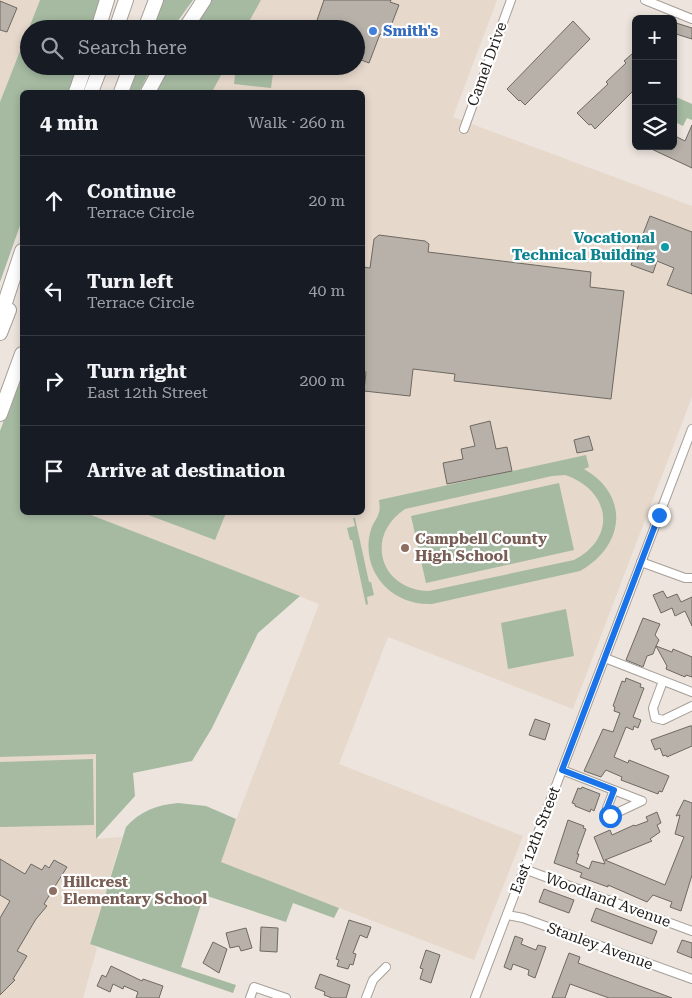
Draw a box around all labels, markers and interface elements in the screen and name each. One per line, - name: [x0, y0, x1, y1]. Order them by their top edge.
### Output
- map controls: [632, 15, 677, 150]
- button: +: [632, 15, 677, 60]
- street label: Camel Drive: [463, 19, 511, 109]
- search box: [20, 20, 365, 75]
- place label: Smith's: [383, 22, 438, 40]
- marker: Smith's: [367, 25, 379, 37]
- icon: search: [38, 34, 66, 62]
- text: Search here: [78, 36, 187, 59]
- button: −: [632, 60, 677, 105]
- button: layers: [632, 105, 677, 150]
- text: 4 min: [40, 111, 98, 135]
- text: Walk · 260 m: [248, 113, 345, 132]
- text: Continue: [87, 180, 176, 203]
- icon: ahead: [40, 187, 68, 215]
- text: 20 m: [308, 191, 345, 210]
- text: Terrace Circle: [87, 203, 195, 222]
- place label: Vocational Technical Building: [512, 229, 656, 264]
- marker: Vocational Technical Building: [659, 241, 671, 253]
- text: Turn left: [87, 270, 173, 293]
- icon: left: [40, 277, 68, 305]
- text: 40 m: [308, 281, 345, 300]
- text: Terrace Circle: [87, 293, 195, 312]
- text: Turn right: [87, 360, 187, 383]
- icon: right: [40, 367, 68, 395]
- text: 200 m: [299, 371, 345, 390]
- text: East 12th Street: [87, 383, 208, 402]
- icon: arrive: [40, 457, 68, 485]
- text: Arrive at destination: [87, 459, 285, 482]
- route end: [648, 504, 671, 527]
- place label: Campbell County High School: [415, 530, 547, 565]
- marker: Campbell County High School: [399, 542, 411, 554]
- street label: East 12th Street: [506, 784, 564, 896]
- route start: [599, 805, 622, 828]
- street label: Woodland Avenue: [543, 869, 673, 931]
- place label: Hillcrest Elementary School: [63, 873, 207, 908]
- marker: Hillcrest Elementary School: [47, 885, 59, 897]
- street label: Stanley Avenue: [545, 918, 655, 974]

